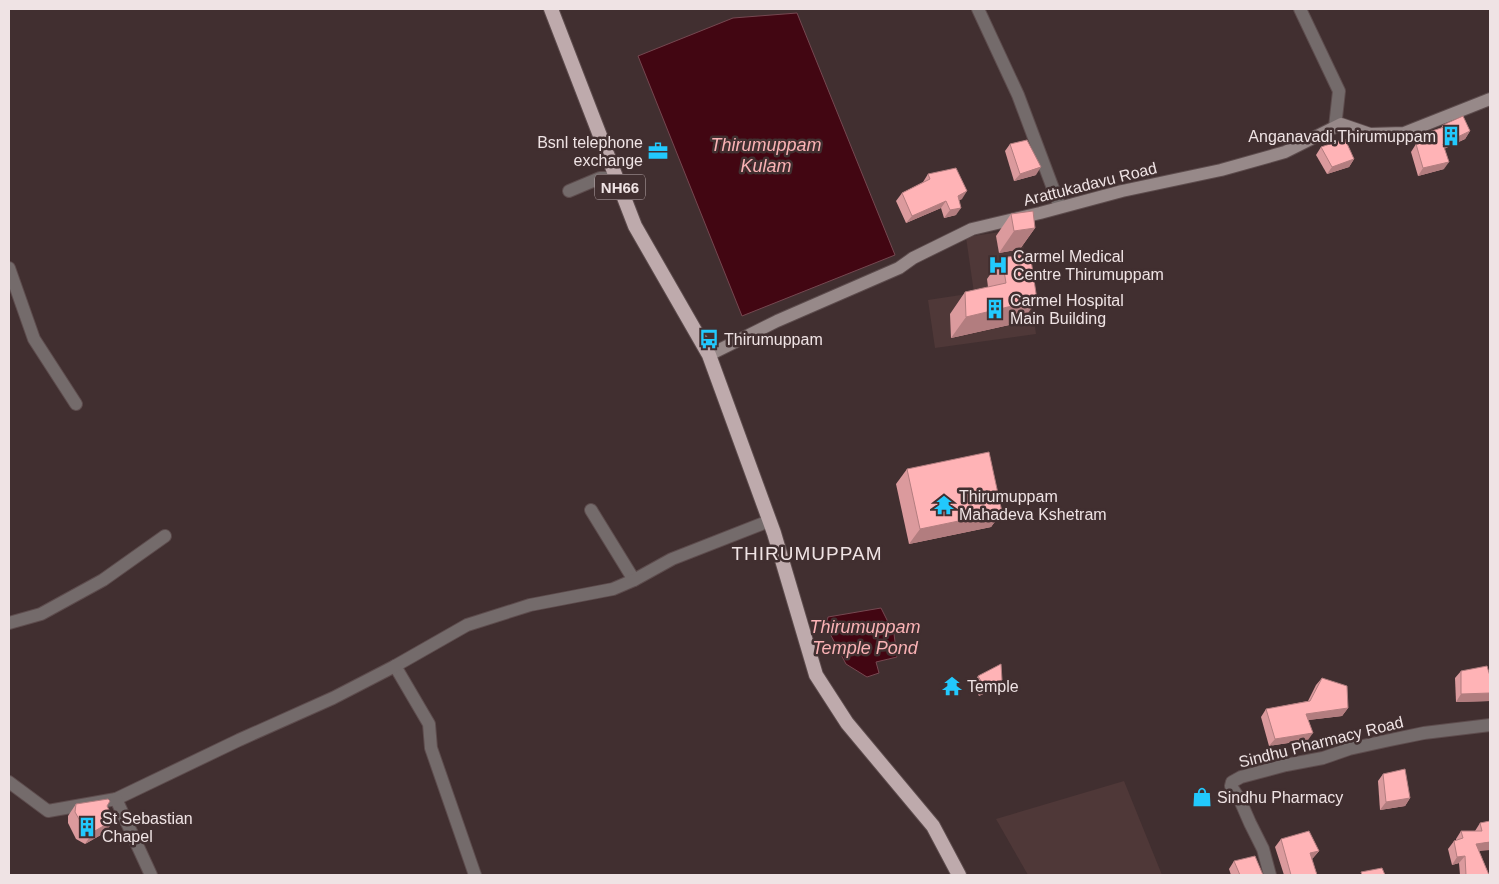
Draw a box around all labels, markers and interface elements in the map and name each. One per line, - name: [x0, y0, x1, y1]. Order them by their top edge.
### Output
- building icon: Anganavadi,Thirumuppam: [1440, 125, 1462, 147]
- place label: Anganavadi,Thirumuppam: [1248, 128, 1436, 145]
- place label: Bsnl telephone exchange: [537, 134, 643, 169]
- water label: Thirumuppam Kulam: [710, 135, 822, 176]
- office icon: Bsnl telephone exchange: [647, 140, 669, 162]
- street label: Arattukadavu Road: [1021, 159, 1159, 209]
- road number: NH66: [595, 174, 645, 200]
- place label: Carmel Medical Centre Thirumuppam: [1013, 248, 1164, 283]
- hospital icon: Carmel Medical Centre Thirumuppam: [987, 254, 1009, 276]
- place label: Carmel Hospital Main Building: [1010, 292, 1124, 327]
- building icon: Carmel Hospital Main Building: [984, 298, 1006, 320]
- bus stop icon: Thirumuppam: [698, 328, 720, 350]
- place label: Thirumuppam: [724, 331, 823, 348]
- place label: Thirumuppam Mahadeva Kshetram: [959, 488, 1107, 523]
- temple icon: Thirumuppam Mahadeva Kshetram: [933, 494, 955, 516]
- district label: THIRUMUPPAM: [731, 543, 883, 564]
- water label: Thirumuppam Temple Pond: [809, 617, 921, 658]
- temple icon: Temple: [941, 675, 963, 697]
- place label: Temple: [967, 678, 1019, 695]
- street label: Sindhu Pharmacy Road: [1237, 713, 1405, 771]
- shop icon: Sindhu Pharmacy: [1191, 786, 1213, 808]
- place label: Sindhu Pharmacy: [1217, 789, 1343, 806]
- place label: St Sebastian Chapel: [102, 810, 193, 845]
- building icon: St Sebastian Chapel: [76, 816, 98, 838]

